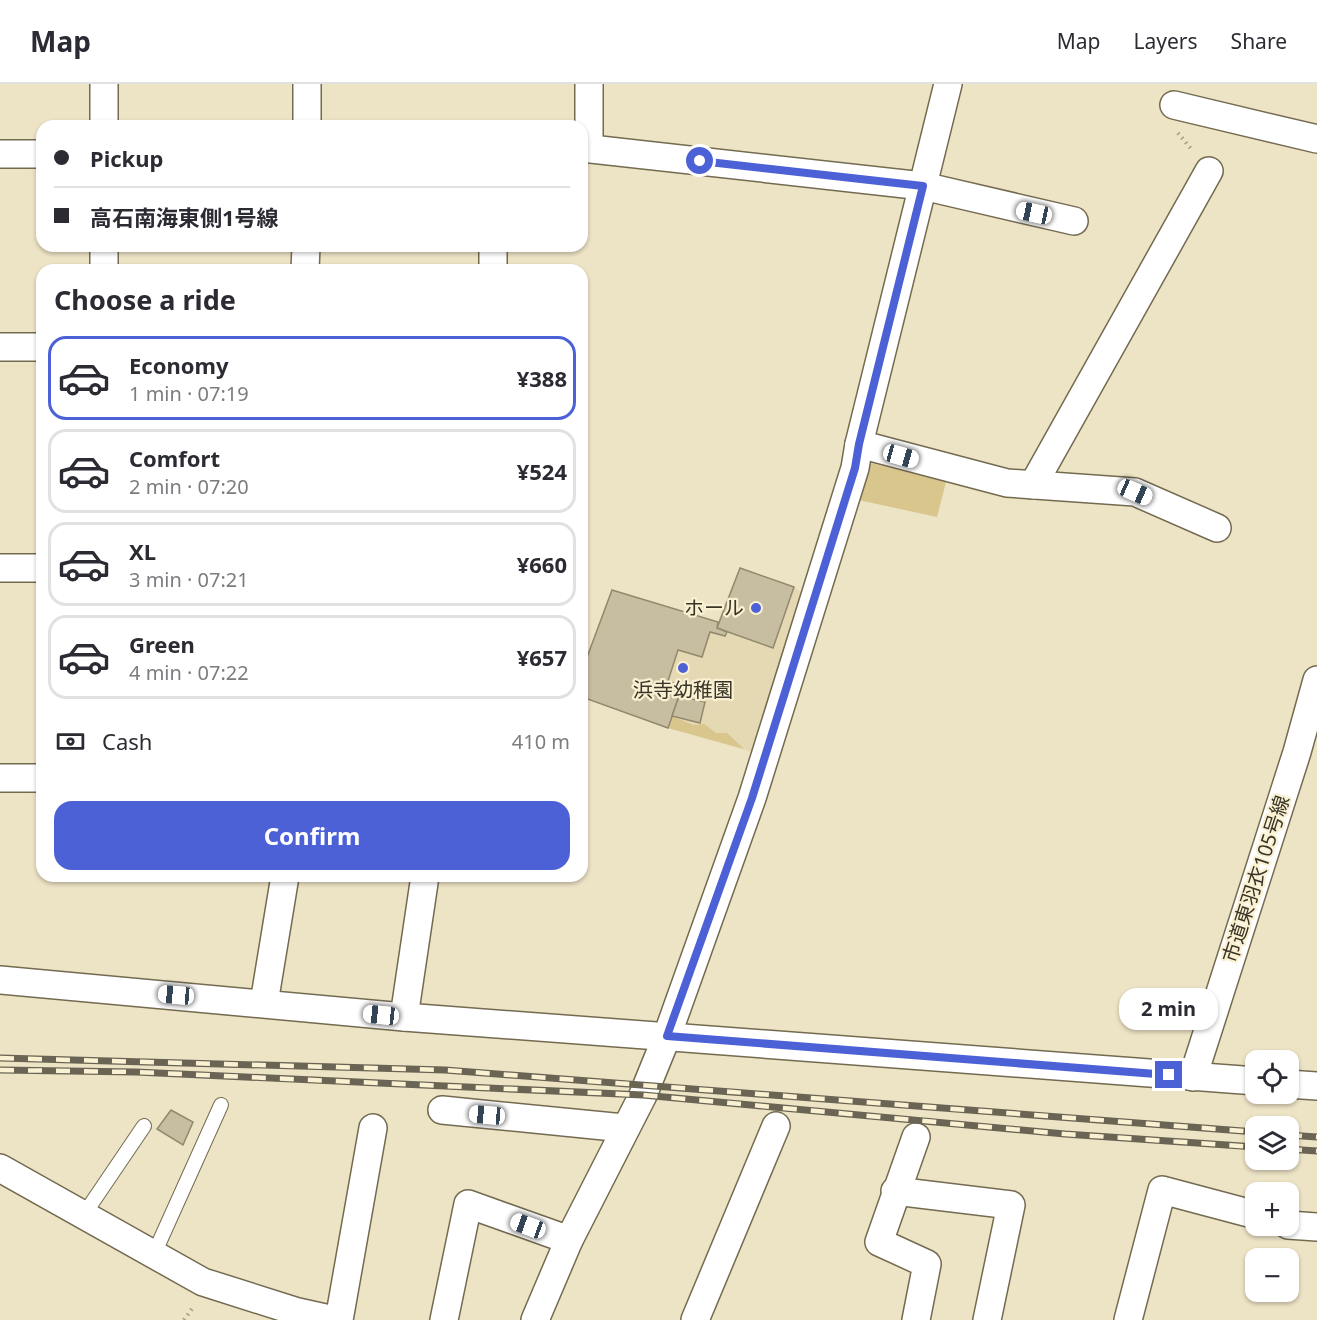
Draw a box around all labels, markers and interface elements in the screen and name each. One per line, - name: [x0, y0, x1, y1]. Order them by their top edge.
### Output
- text: Map: [30, 22, 91, 60]
- text: Map: [1057, 27, 1101, 55]
- text: Layers: [1134, 27, 1198, 55]
- text: Share: [1231, 27, 1287, 55]
- text: Pickup: [90, 143, 163, 173]
- route start: [686, 147, 713, 174]
- car: [1015, 200, 1053, 226]
- text: 高石南海東側1号線: [90, 202, 279, 232]
- text: Choose a ride: [54, 281, 236, 318]
- text: Economy: [129, 350, 228, 380]
- icon: car: [57, 351, 111, 405]
- text: ¥388: [517, 363, 567, 393]
- text: 1 min · 07:19: [129, 380, 249, 407]
- car: [881, 442, 921, 470]
- text: Comfort: [129, 443, 220, 473]
- icon: car: [57, 444, 111, 498]
- text: ¥524: [517, 456, 567, 486]
- text: 2 min · 07:20: [129, 473, 249, 500]
- car: [1115, 476, 1155, 508]
- text: XL: [129, 536, 156, 566]
- icon: car: [57, 537, 111, 591]
- text: ¥660: [517, 549, 567, 579]
- text: 3 min · 07:21: [129, 566, 249, 593]
- place label: ホール: [684, 594, 744, 621]
- marker: ホール: [749, 601, 763, 615]
- text: Green: [129, 629, 195, 659]
- icon: car: [57, 630, 111, 684]
- text: ¥657: [517, 642, 567, 672]
- text: 4 min · 07:22: [129, 659, 249, 686]
- marker: 浜寺幼稚園: [676, 661, 690, 675]
- place label: 浜寺幼稚園: [633, 676, 733, 703]
- icon: cash: [54, 725, 87, 758]
- text: Cash: [102, 726, 152, 756]
- text: 410 m: [512, 728, 570, 755]
- street label: 市道東羽衣105号線: [1216, 792, 1295, 966]
- button: Confirm: [54, 801, 570, 870]
- car: [157, 984, 195, 1006]
- callout: 2 min: [1120, 988, 1218, 1030]
- text: 2 min: [1141, 995, 1196, 1022]
- car: [362, 1004, 400, 1026]
- map controls: [1245, 1050, 1299, 1302]
- button: locate: [1245, 1050, 1299, 1104]
- route end: [1155, 1061, 1182, 1088]
- car: [468, 1104, 506, 1126]
- button: layers: [1245, 1116, 1299, 1170]
- button: +: [1245, 1182, 1299, 1236]
- car: [508, 1211, 548, 1241]
- button: −: [1245, 1248, 1299, 1302]

